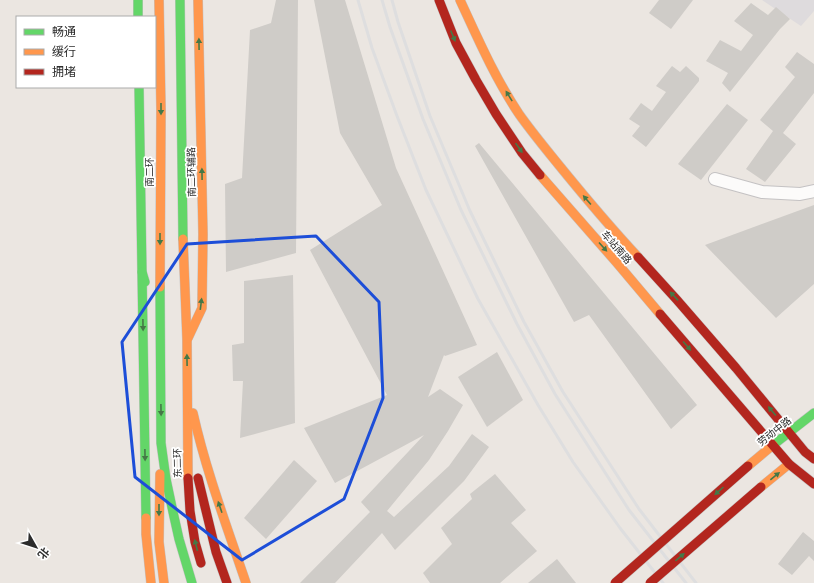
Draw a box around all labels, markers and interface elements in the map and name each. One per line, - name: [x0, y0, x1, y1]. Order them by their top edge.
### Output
- legend: [16, 16, 156, 88]
- text: 畅通: [52, 25, 76, 39]
- one-way arrow: [451, 31, 457, 43]
- one-way arrow: [196, 37, 202, 50]
- text: 缓行: [52, 45, 76, 59]
- text: 拥堵: [52, 65, 76, 79]
- one-way arrow: [505, 90, 512, 102]
- one-way arrow: [158, 103, 164, 116]
- one-way arrow: [515, 143, 523, 153]
- street label: 南二环辅路: [185, 147, 198, 197]
- street label: 南二环: [143, 157, 156, 187]
- one-way arrow: [199, 167, 205, 180]
- one-way arrow: [583, 194, 592, 205]
- street label: 车站南路: [599, 228, 635, 267]
- one-way arrow: [157, 233, 163, 246]
- one-way arrow: [598, 242, 607, 253]
- one-way arrow: [670, 292, 679, 301]
- one-way arrow: [198, 298, 204, 310]
- one-way arrow: [140, 319, 146, 332]
- one-way arrow: [682, 342, 691, 351]
- one-way arrow: [184, 353, 190, 366]
- one-way arrow: [158, 404, 164, 417]
- one-way arrow: [767, 405, 776, 416]
- street label: 劳动中路: [755, 414, 794, 449]
- street label: 东二环: [171, 448, 184, 478]
- one-way arrow: [142, 449, 148, 462]
- one-way arrow: [770, 471, 780, 480]
- one-way arrow: [714, 487, 724, 496]
- one-way arrow: [216, 500, 222, 512]
- one-way arrow: [156, 504, 162, 517]
- north arrow: [16, 527, 56, 567]
- one-way arrow: [193, 539, 199, 552]
- text: 北: [35, 545, 52, 561]
- one-way arrow: [675, 553, 685, 562]

